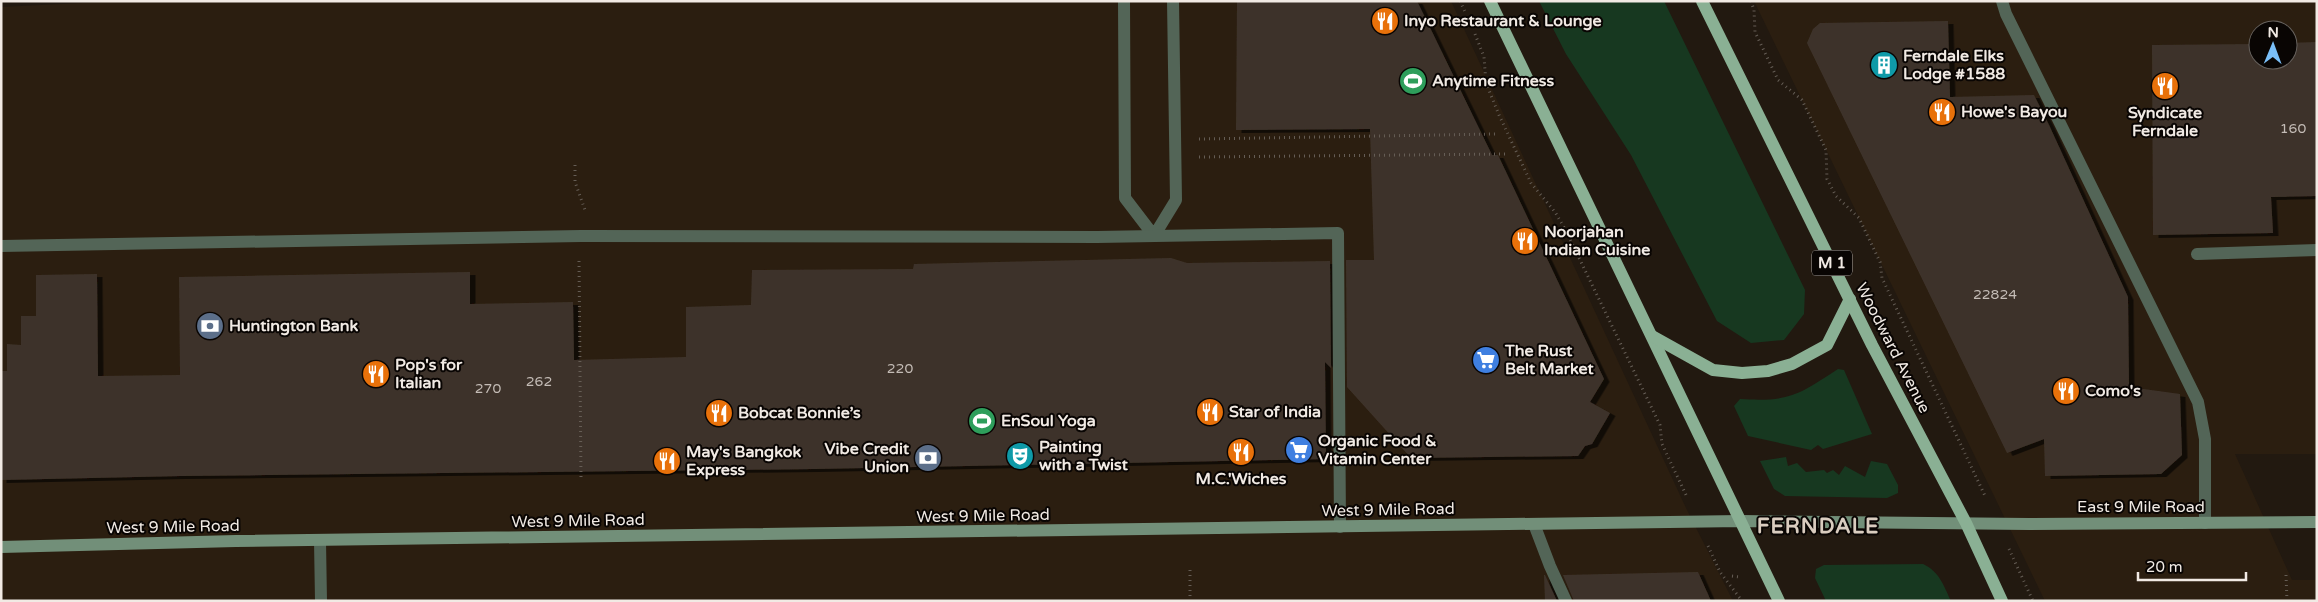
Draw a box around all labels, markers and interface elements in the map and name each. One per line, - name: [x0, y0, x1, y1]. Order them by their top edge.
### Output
- restaurant icon: Inyo Restaurant & Lounge: [1370, 6, 1400, 36]
- place label: Inyo Restaurant & Lounge: [1404, 11, 1602, 31]
- north arrow: [2248, 20, 2298, 70]
- text: N: [2267, 24, 2279, 41]
- place label: Ferndale Elks Lodge #1588: [1903, 46, 2005, 84]
- building icon: Ferndale Elks Lodge #1588: [1869, 50, 1899, 80]
- sports icon: Anytime Fitness: [1398, 66, 1428, 96]
- place label: Anytime Fitness: [1432, 71, 1554, 91]
- restaurant icon: Syndicate Ferndale: [2150, 71, 2180, 101]
- restaurant icon: Howe's Bayou: [1927, 97, 1957, 127]
- place label: Howe's Bayou: [1961, 102, 2067, 122]
- place label: Syndicate Ferndale: [2128, 103, 2202, 141]
- house number: 160: [2280, 120, 2306, 137]
- place label: Noorjahan Indian Cuisine: [1544, 222, 1650, 260]
- restaurant icon: Noorjahan Indian Cuisine: [1510, 226, 1540, 256]
- road number: M 1: [1812, 250, 1852, 276]
- street label: Woodward Avenue: [1851, 279, 1935, 417]
- house number: 22824: [1973, 286, 2017, 303]
- bank icon: Huntington Bank: [195, 311, 225, 341]
- place label: Huntington Bank: [229, 316, 359, 336]
- place label: The Rust Belt Market: [1504, 341, 1595, 379]
- supermarket icon: The Rust Belt Market: [1471, 345, 1501, 375]
- place label: Pop's for Italian: [395, 355, 463, 393]
- restaurant icon: Pop's for Italian: [361, 359, 391, 389]
- house number: 220: [887, 360, 913, 377]
- house number: 262: [526, 373, 552, 390]
- restaurant icon: Como's: [2051, 376, 2081, 406]
- house number: 270: [475, 380, 501, 397]
- place label: Como's: [2085, 381, 2141, 401]
- restaurant icon: Star of India: [1195, 397, 1225, 427]
- restaurant icon: Bobcat Bonnie’s: [704, 398, 734, 428]
- place label: Star of India: [1229, 402, 1321, 422]
- place label: Bobcat Bonnie’s: [738, 403, 861, 423]
- sports icon: EnSoul Yoga: [967, 406, 997, 436]
- place label: EnSoul Yoga: [1001, 411, 1096, 431]
- place label: Organic Food & Vitamin Center: [1318, 431, 1437, 469]
- supermarket icon: Organic Food & Vitamin Center: [1284, 435, 1314, 465]
- place label: Painting with a Twist: [1039, 437, 1129, 475]
- restaurant icon: M.C.'Wiches: [1226, 437, 1256, 467]
- place label: Vibe Credit Union: [825, 439, 910, 477]
- theatre icon: Painting with a Twist: [1005, 441, 1035, 471]
- place label: May's Bangkok Express: [686, 442, 802, 480]
- bank icon: Vibe Credit Union: [913, 443, 943, 473]
- restaurant icon: May's Bangkok Express: [652, 446, 682, 476]
- place label: M.C.'Wiches: [1195, 469, 1287, 489]
- street label: East 9 Mile Road: [2077, 497, 2205, 517]
- street label: West 9 Mile Road: [1321, 499, 1455, 521]
- street label: West 9 Mile Road: [916, 505, 1050, 527]
- street label: West 9 Mile Road: [511, 510, 645, 532]
- district label: FERNDALE: [1757, 514, 1879, 539]
- street label: West 9 Mile Road: [106, 516, 240, 538]
- scale bar: [2138, 550, 2246, 582]
- text: 20 m: [2146, 558, 2183, 576]

